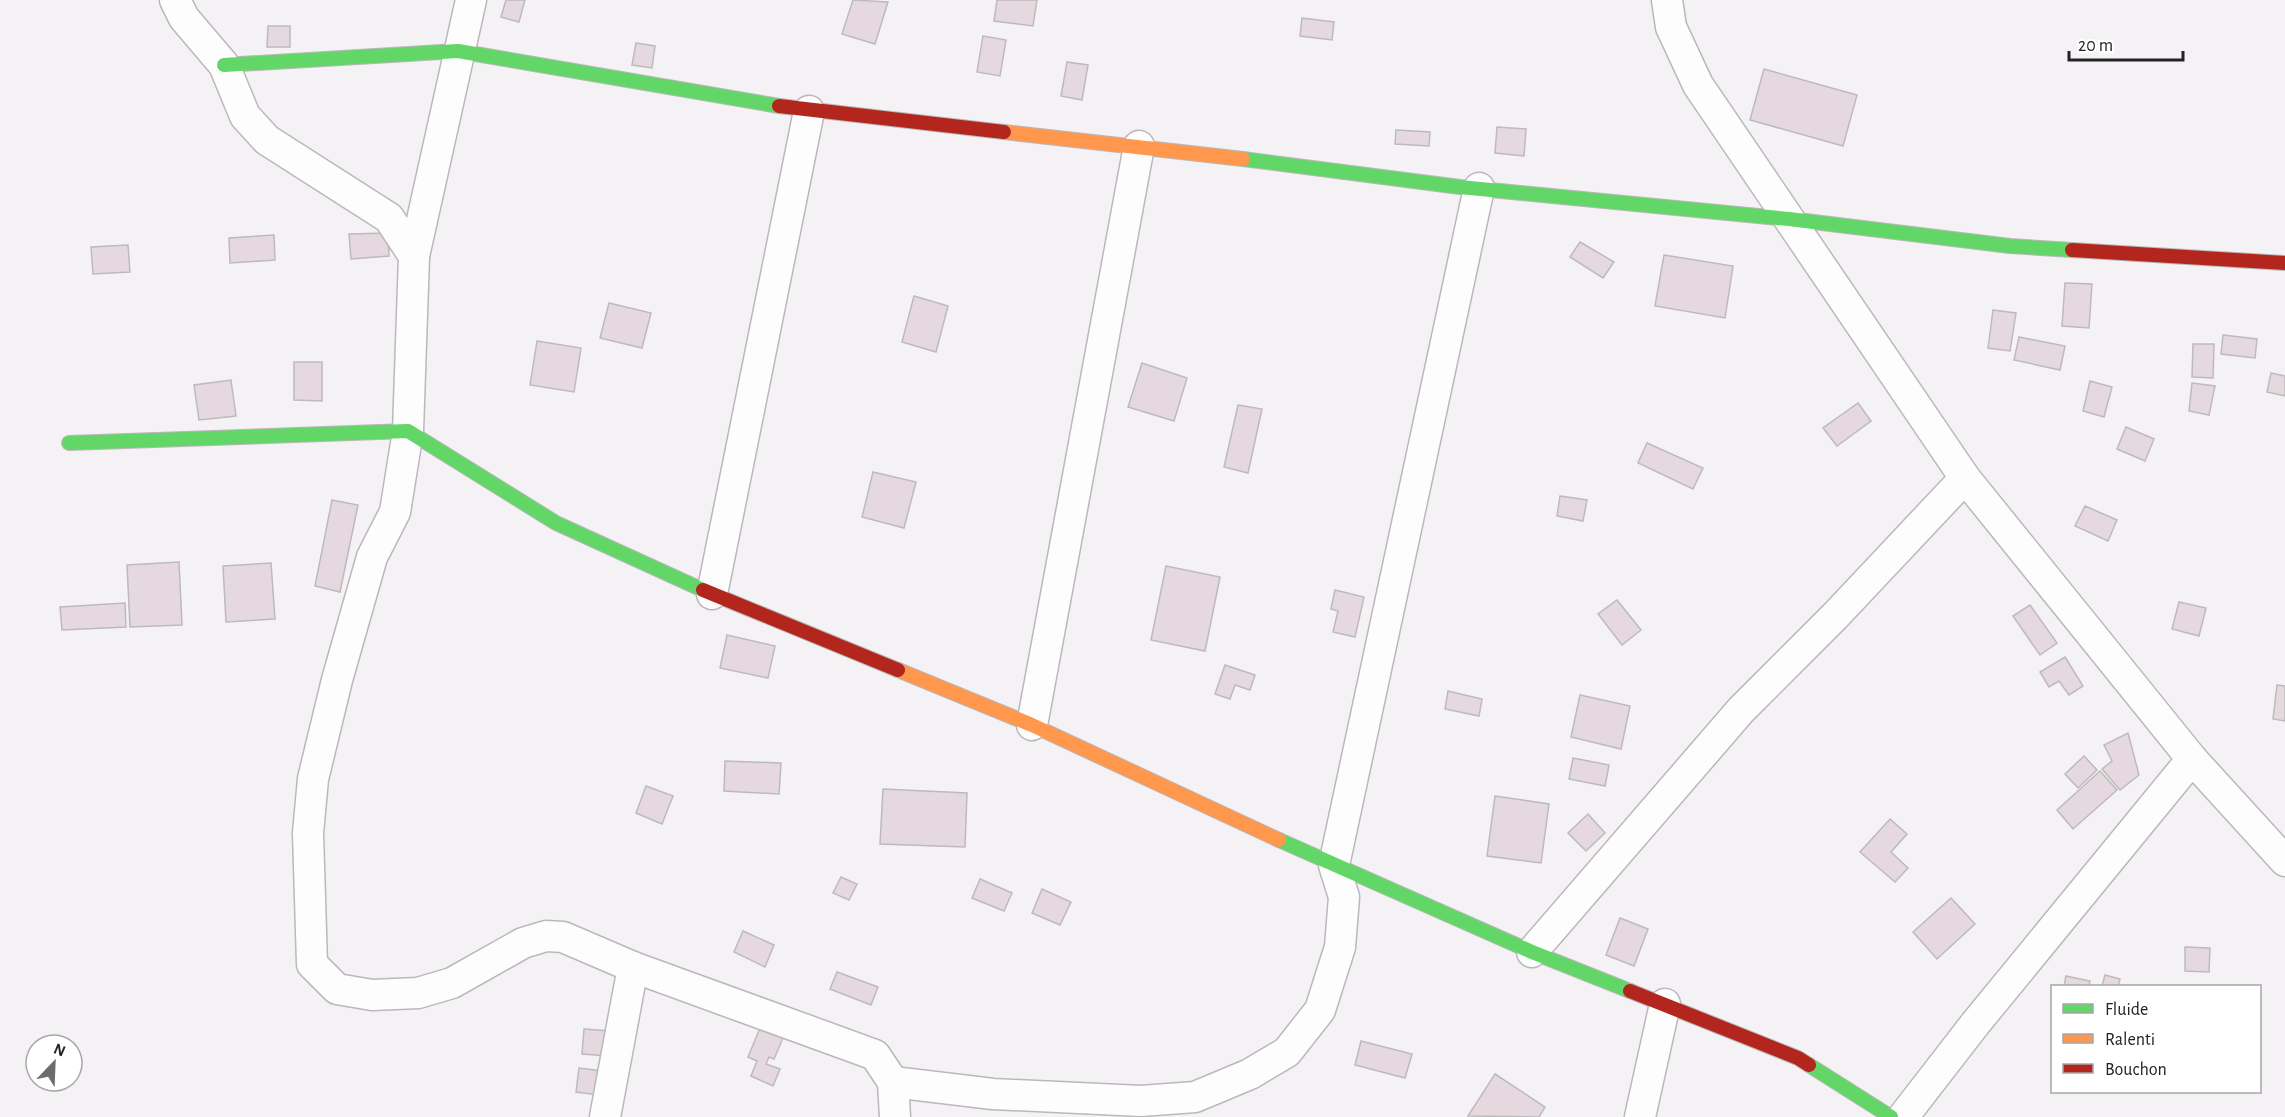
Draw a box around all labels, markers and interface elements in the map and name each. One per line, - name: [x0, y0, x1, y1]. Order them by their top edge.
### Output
- scale bar: [2069, 24, 2183, 62]
- text: 20 m: [2078, 37, 2113, 55]
- legend: [2051, 985, 2261, 1093]
- text: Fluide: [2105, 1001, 2148, 1019]
- text: Ralenti: [2105, 1031, 2155, 1049]
- north arrow: [24, 1033, 84, 1093]
- text: N: [51, 1041, 68, 1060]
- text: Bouchon: [2105, 1061, 2167, 1079]

